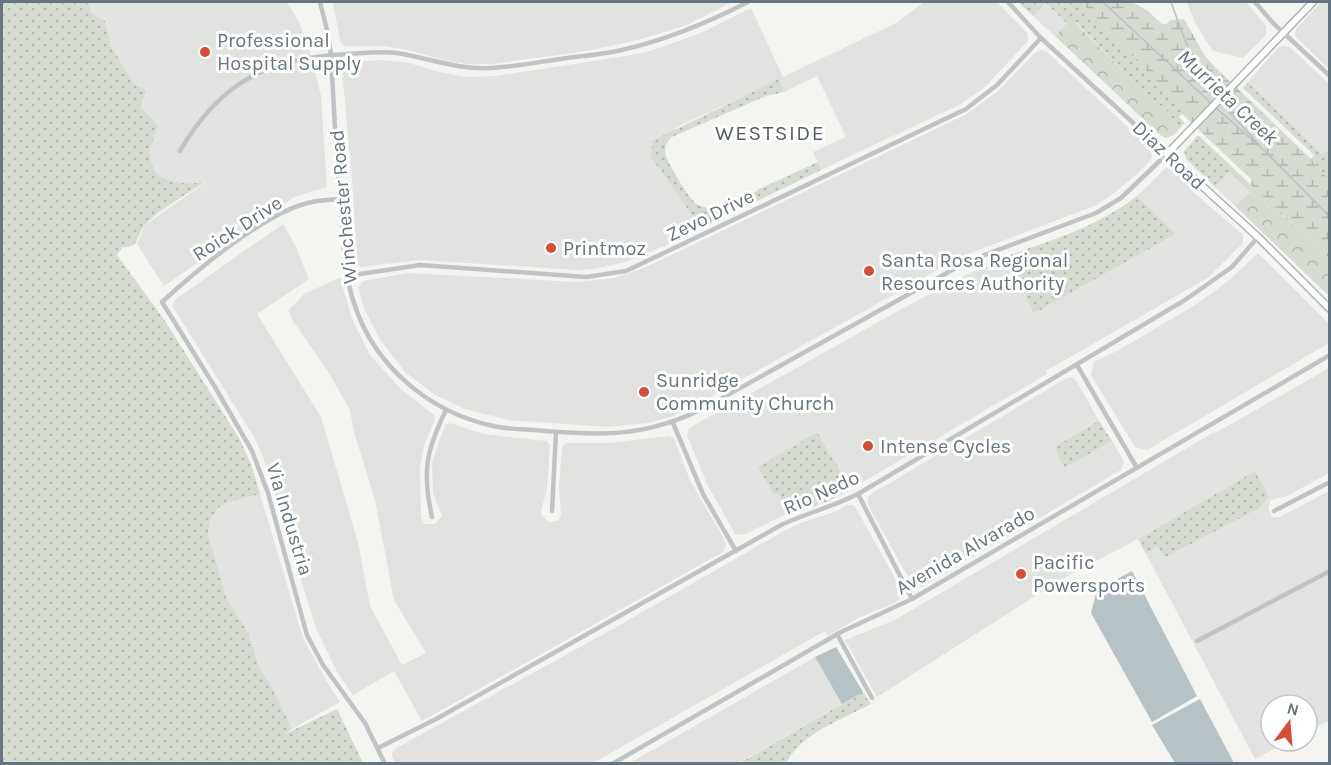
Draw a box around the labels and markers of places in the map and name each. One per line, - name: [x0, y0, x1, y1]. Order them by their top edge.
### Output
- place label: Professional Hospital Supply: [217, 29, 361, 75]
- marker: Professional Hospital Supply: [198, 45, 212, 59]
- place label: Printmoz: [563, 237, 646, 260]
- marker: Printmoz: [544, 241, 558, 255]
- place label: Santa Rosa Regional Resources Authority: [881, 249, 1068, 295]
- marker: Santa Rosa Regional Resources Authority: [862, 264, 876, 278]
- place label: Sunridge Community Church: [656, 369, 834, 415]
- marker: Sunridge Community Church: [637, 385, 651, 399]
- place label: Intense Cycles: [880, 435, 1011, 458]
- marker: Intense Cycles: [861, 439, 875, 453]
- place label: Pacific Powersports: [1033, 551, 1145, 597]
- marker: Pacific Powersports: [1014, 567, 1028, 581]

